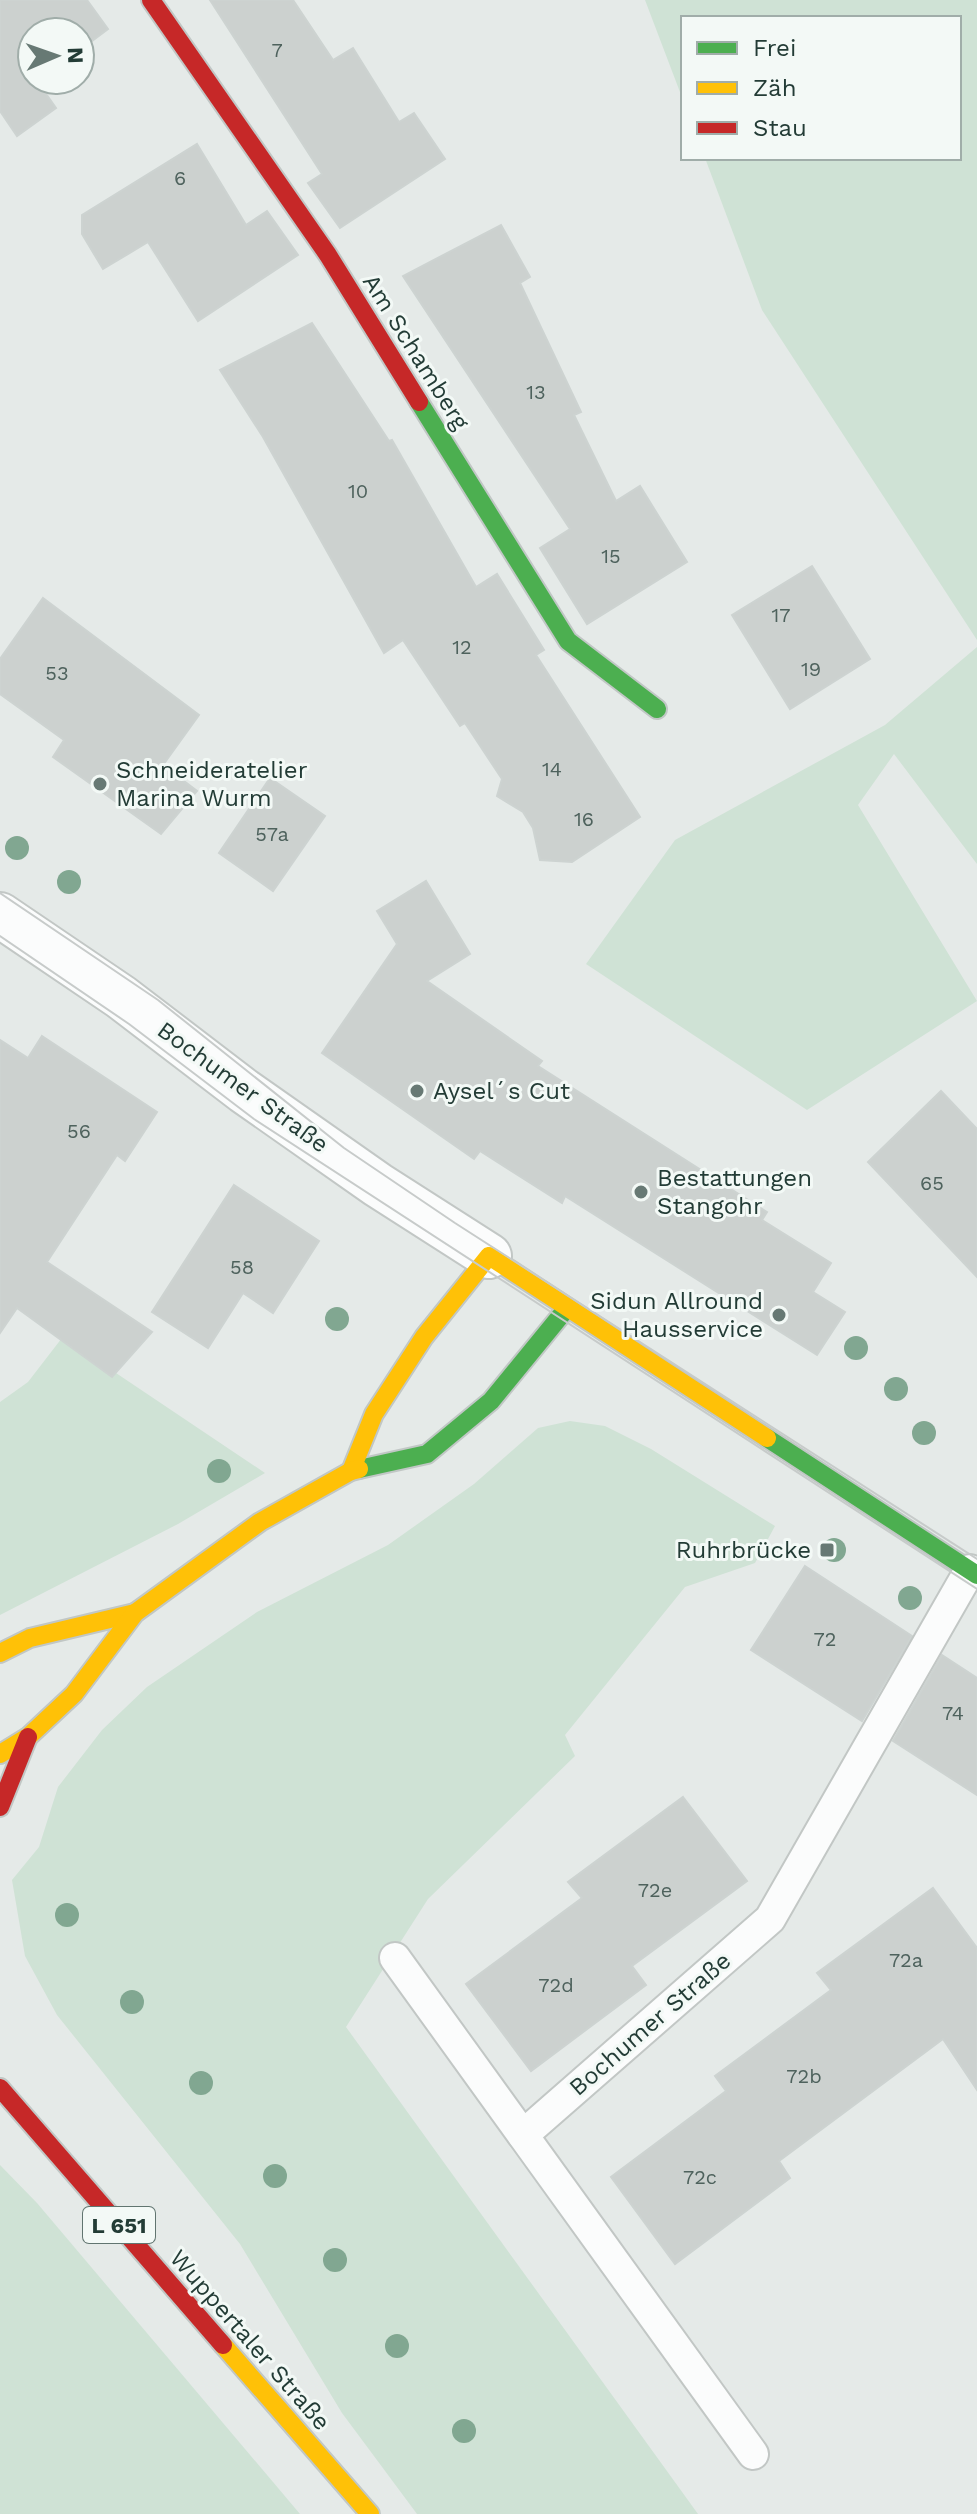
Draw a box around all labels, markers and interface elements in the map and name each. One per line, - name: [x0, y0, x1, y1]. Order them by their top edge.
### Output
- north arrow: [16, 16, 96, 96]
- legend: [681, 16, 961, 160]
- text: Frei: [753, 34, 796, 62]
- house number: 7: [271, 38, 283, 62]
- text: N: [63, 47, 88, 64]
- text: Zäh: [753, 74, 797, 102]
- text: Stau: [753, 114, 807, 142]
- house number: 6: [174, 166, 186, 190]
- street label: Am Schamberg: [357, 269, 475, 435]
- house number: 13: [526, 380, 546, 404]
- house number: 10: [348, 479, 368, 503]
- house number: 15: [601, 544, 621, 568]
- house number: 17: [771, 603, 791, 627]
- house number: 12: [452, 635, 472, 659]
- house number: 19: [801, 657, 821, 681]
- house number: 53: [45, 661, 69, 685]
- place label: Schneideratelier Marina Wurm: [116, 756, 308, 812]
- house number: 14: [542, 757, 562, 781]
- marker: Schneideratelier Marina Wurm: [91, 775, 109, 793]
- house number: 16: [574, 807, 594, 831]
- house number: 57a: [255, 822, 289, 846]
- street label: Bochumer Straße: [152, 1016, 334, 1158]
- place label: Aysel´s Cut: [433, 1077, 570, 1105]
- marker: Aysel´s Cut: [408, 1082, 426, 1100]
- house number: 56: [67, 1119, 91, 1143]
- place label: Bestattungen Stangohr: [657, 1164, 812, 1220]
- house number: 65: [920, 1171, 944, 1195]
- marker: Bestattungen Stangohr: [632, 1183, 650, 1201]
- house number: 58: [230, 1255, 254, 1279]
- place label: Sidun Allround Hausservice: [590, 1287, 763, 1343]
- marker: Sidun Allround Hausservice: [770, 1306, 788, 1324]
- place label: Ruhrbrücke: [676, 1536, 811, 1564]
- marker: Ruhrbrücke: [818, 1541, 836, 1559]
- house number: 72: [814, 1627, 836, 1651]
- house number: 74: [942, 1701, 964, 1725]
- house number: 72e: [638, 1878, 672, 1902]
- street label: Bochumer Straße: [564, 1946, 736, 2102]
- house number: 72a: [889, 1948, 923, 1972]
- house number: 72d: [538, 1973, 574, 1997]
- house number: 72b: [786, 2064, 822, 2088]
- house number: 72c: [683, 2165, 717, 2189]
- road number: L 651: [83, 2207, 155, 2243]
- street label: Wuppertaler Straße: [164, 2244, 336, 2436]

